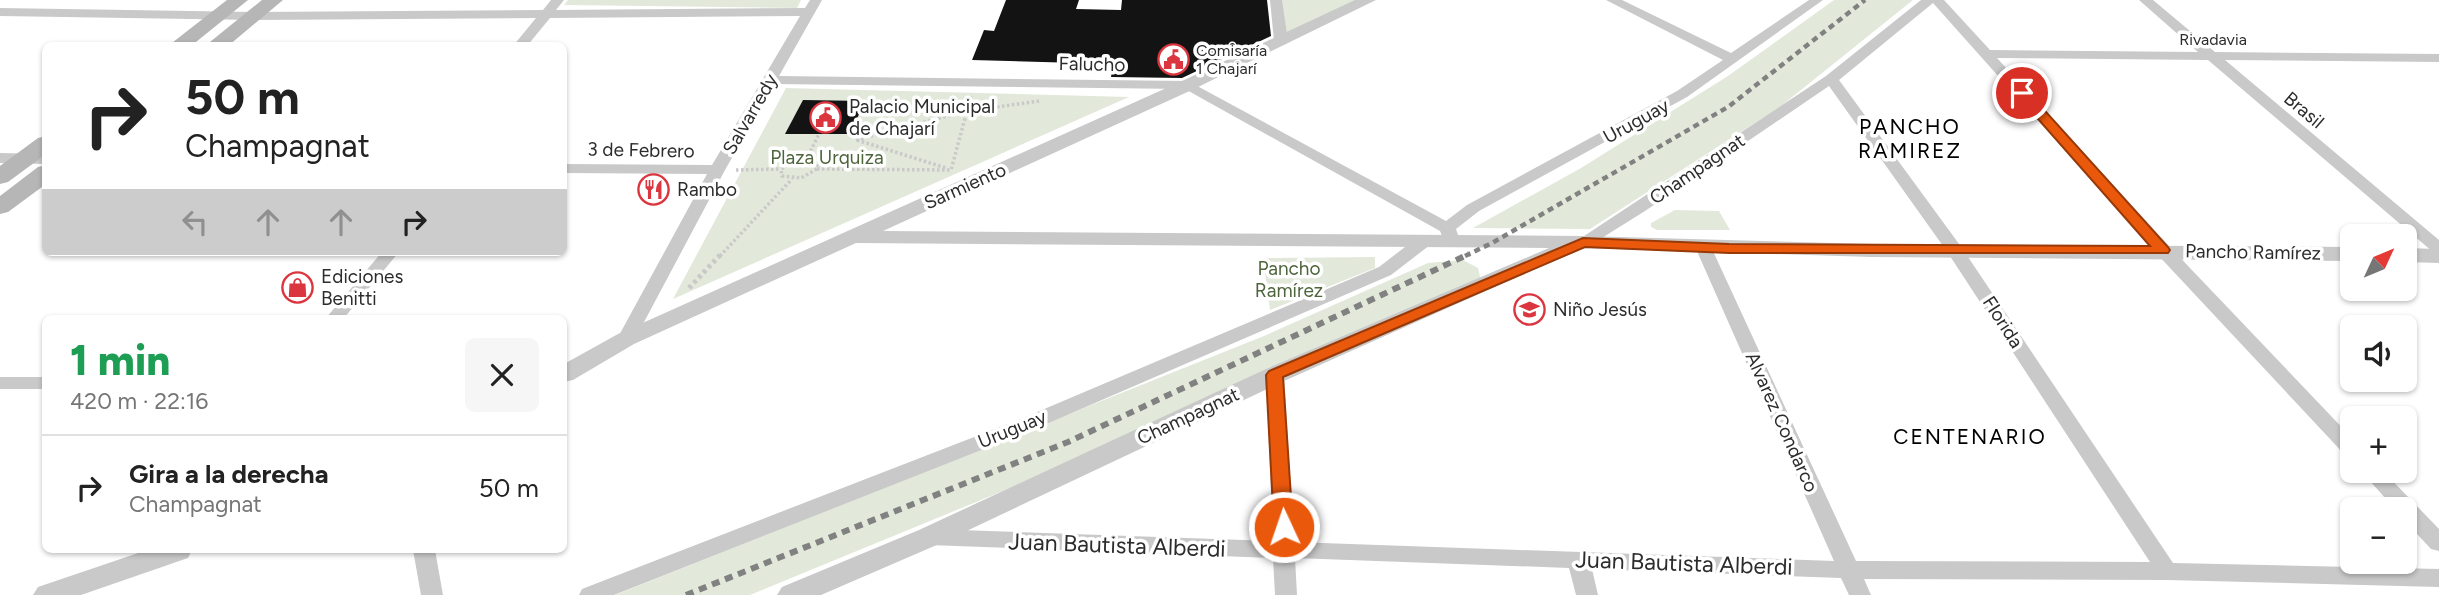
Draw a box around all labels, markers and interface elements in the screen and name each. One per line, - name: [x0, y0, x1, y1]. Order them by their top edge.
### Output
- street label: Rivadavia: [2179, 30, 2247, 49]
- place label: Comisaría 1 Chajarí: [1196, 41, 1267, 78]
- public building icon: Comisaría 1 Chajarí: [1156, 42, 1190, 76]
- street label: Falucho: [1059, 52, 1125, 76]
- pin: [1992, 63, 2052, 123]
- text: 50 m: [185, 67, 300, 126]
- icon: right: [70, 70, 161, 161]
- street label: Salvarredy: [718, 70, 782, 158]
- icon: arrive: [2003, 74, 2041, 112]
- street label: Brasil: [2279, 87, 2329, 133]
- street label: Uruguay: [1599, 94, 1673, 148]
- place label: Palacio Municipal de Chajarí: [849, 95, 995, 140]
- public building icon: Palacio Municipal de Chajarí: [809, 100, 843, 134]
- district label: PANCHO RAMIREZ: [1858, 114, 1962, 163]
- text: Champagnat: [185, 127, 370, 165]
- street label: Champagnat: [1645, 129, 1749, 209]
- street label: 3 de Febrero: [587, 138, 695, 162]
- park label: Plaza Urquiza: [770, 146, 884, 169]
- street label: Sarmiento: [920, 158, 1010, 214]
- restaurant icon: Rambo: [637, 172, 671, 206]
- place label: Rambo: [677, 178, 737, 201]
- icon: left: [176, 203, 214, 241]
- icon: ahead: [249, 203, 287, 241]
- icon: ahead: [322, 203, 360, 241]
- icon: right: [395, 203, 433, 241]
- north arrow: [2340, 224, 2417, 301]
- map controls: [2340, 224, 2417, 574]
- street label: Pancho Ramírez: [2185, 239, 2321, 265]
- park label: Pancho Ramírez: [1255, 257, 1323, 302]
- place label: Ediciones Benitti: [321, 265, 403, 310]
- shop icon: Ediciones Benitti: [281, 270, 315, 304]
- school or university icon: Niño Jesús: [1513, 292, 1547, 326]
- street label: Florida: [1978, 292, 2028, 352]
- place label: Niño Jesús: [1553, 298, 1647, 321]
- button: sound: [2340, 315, 2417, 392]
- text: 1 min: [70, 335, 170, 386]
- button: close: [465, 338, 539, 412]
- street label: Alvarez Condarco: [1741, 348, 1823, 496]
- street label: Champagnat: [1133, 382, 1243, 450]
- text: 420 m · 22:16: [70, 387, 208, 415]
- street label: Uruguay: [974, 405, 1050, 453]
- button: +: [2340, 406, 2417, 483]
- district label: CENTENARIO: [1893, 424, 2047, 449]
- text: Gira a la derecha: [129, 458, 329, 490]
- icon: right: [70, 469, 108, 507]
- text: 50 m: [479, 472, 539, 504]
- text: Champagnat: [129, 490, 262, 518]
- position arrow: [1247, 490, 1321, 564]
- button: −: [2340, 497, 2417, 574]
- street label: Juan Bautista Alberdi: [1008, 527, 1226, 563]
- street label: Juan Bautista Alberdi: [1575, 545, 1793, 581]

